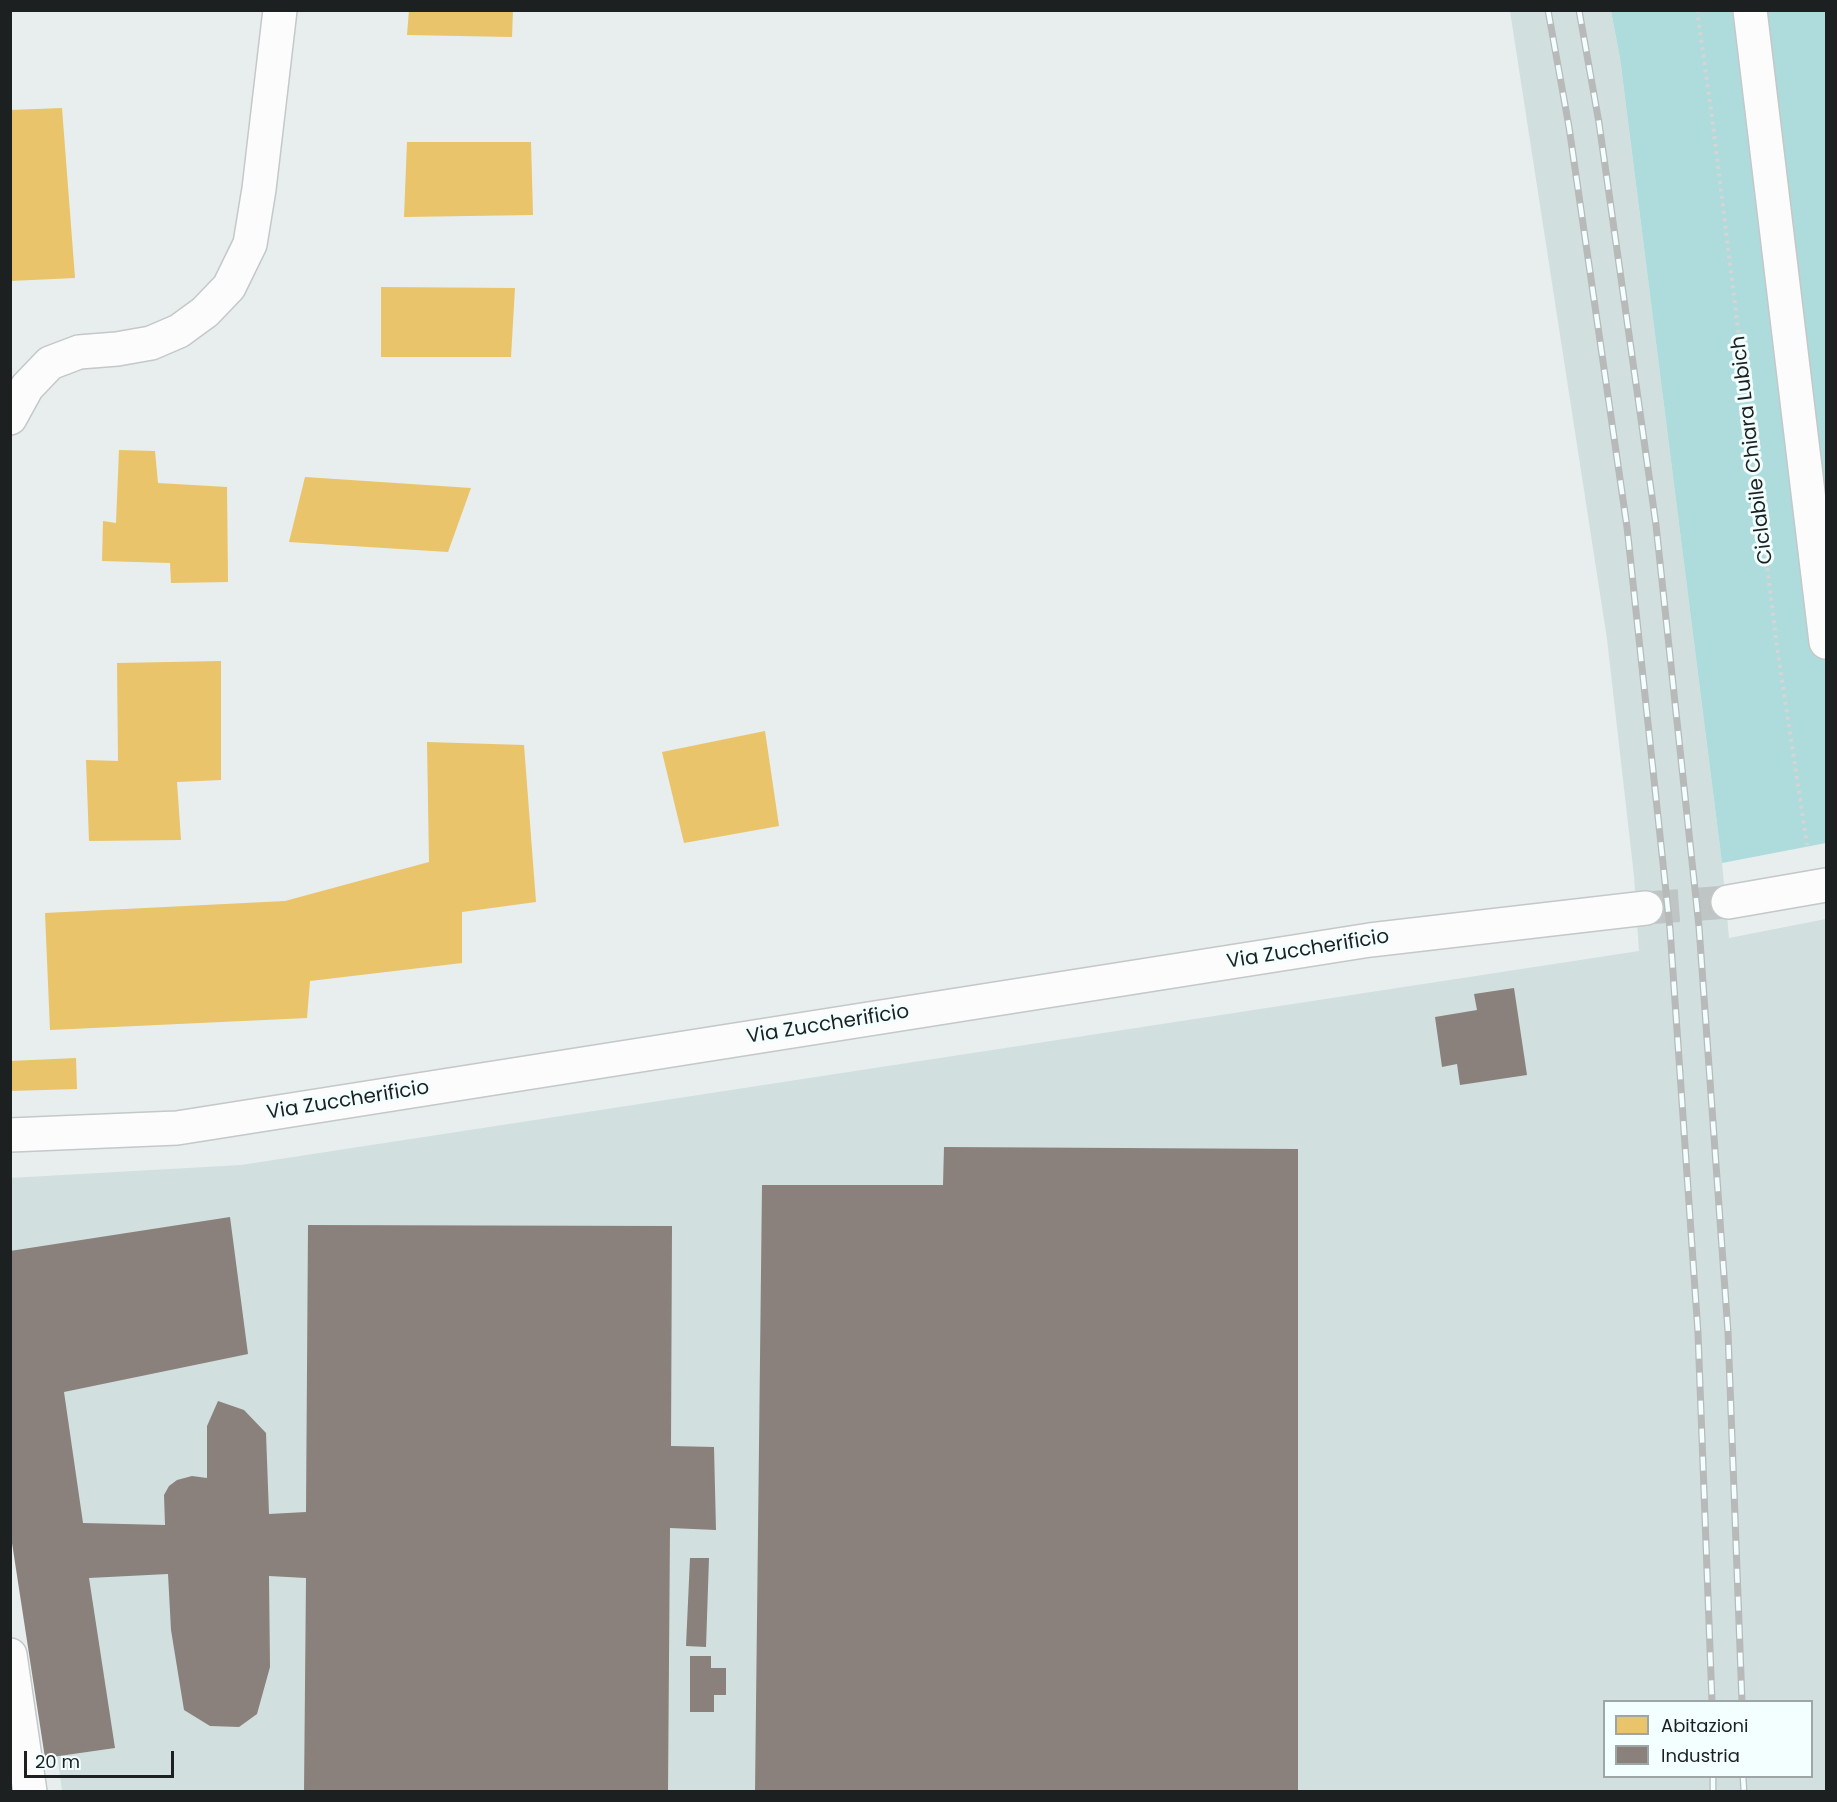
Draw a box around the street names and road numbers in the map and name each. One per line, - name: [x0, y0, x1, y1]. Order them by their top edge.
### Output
- street label: Ciclabile Chiara Lubich: [1727, 334, 1779, 566]
- street label: Via Zuccherificio: [1225, 925, 1391, 975]
- street label: Via Zuccherificio: [745, 1000, 911, 1050]
- street label: Via Zuccherificio: [265, 1076, 431, 1126]

